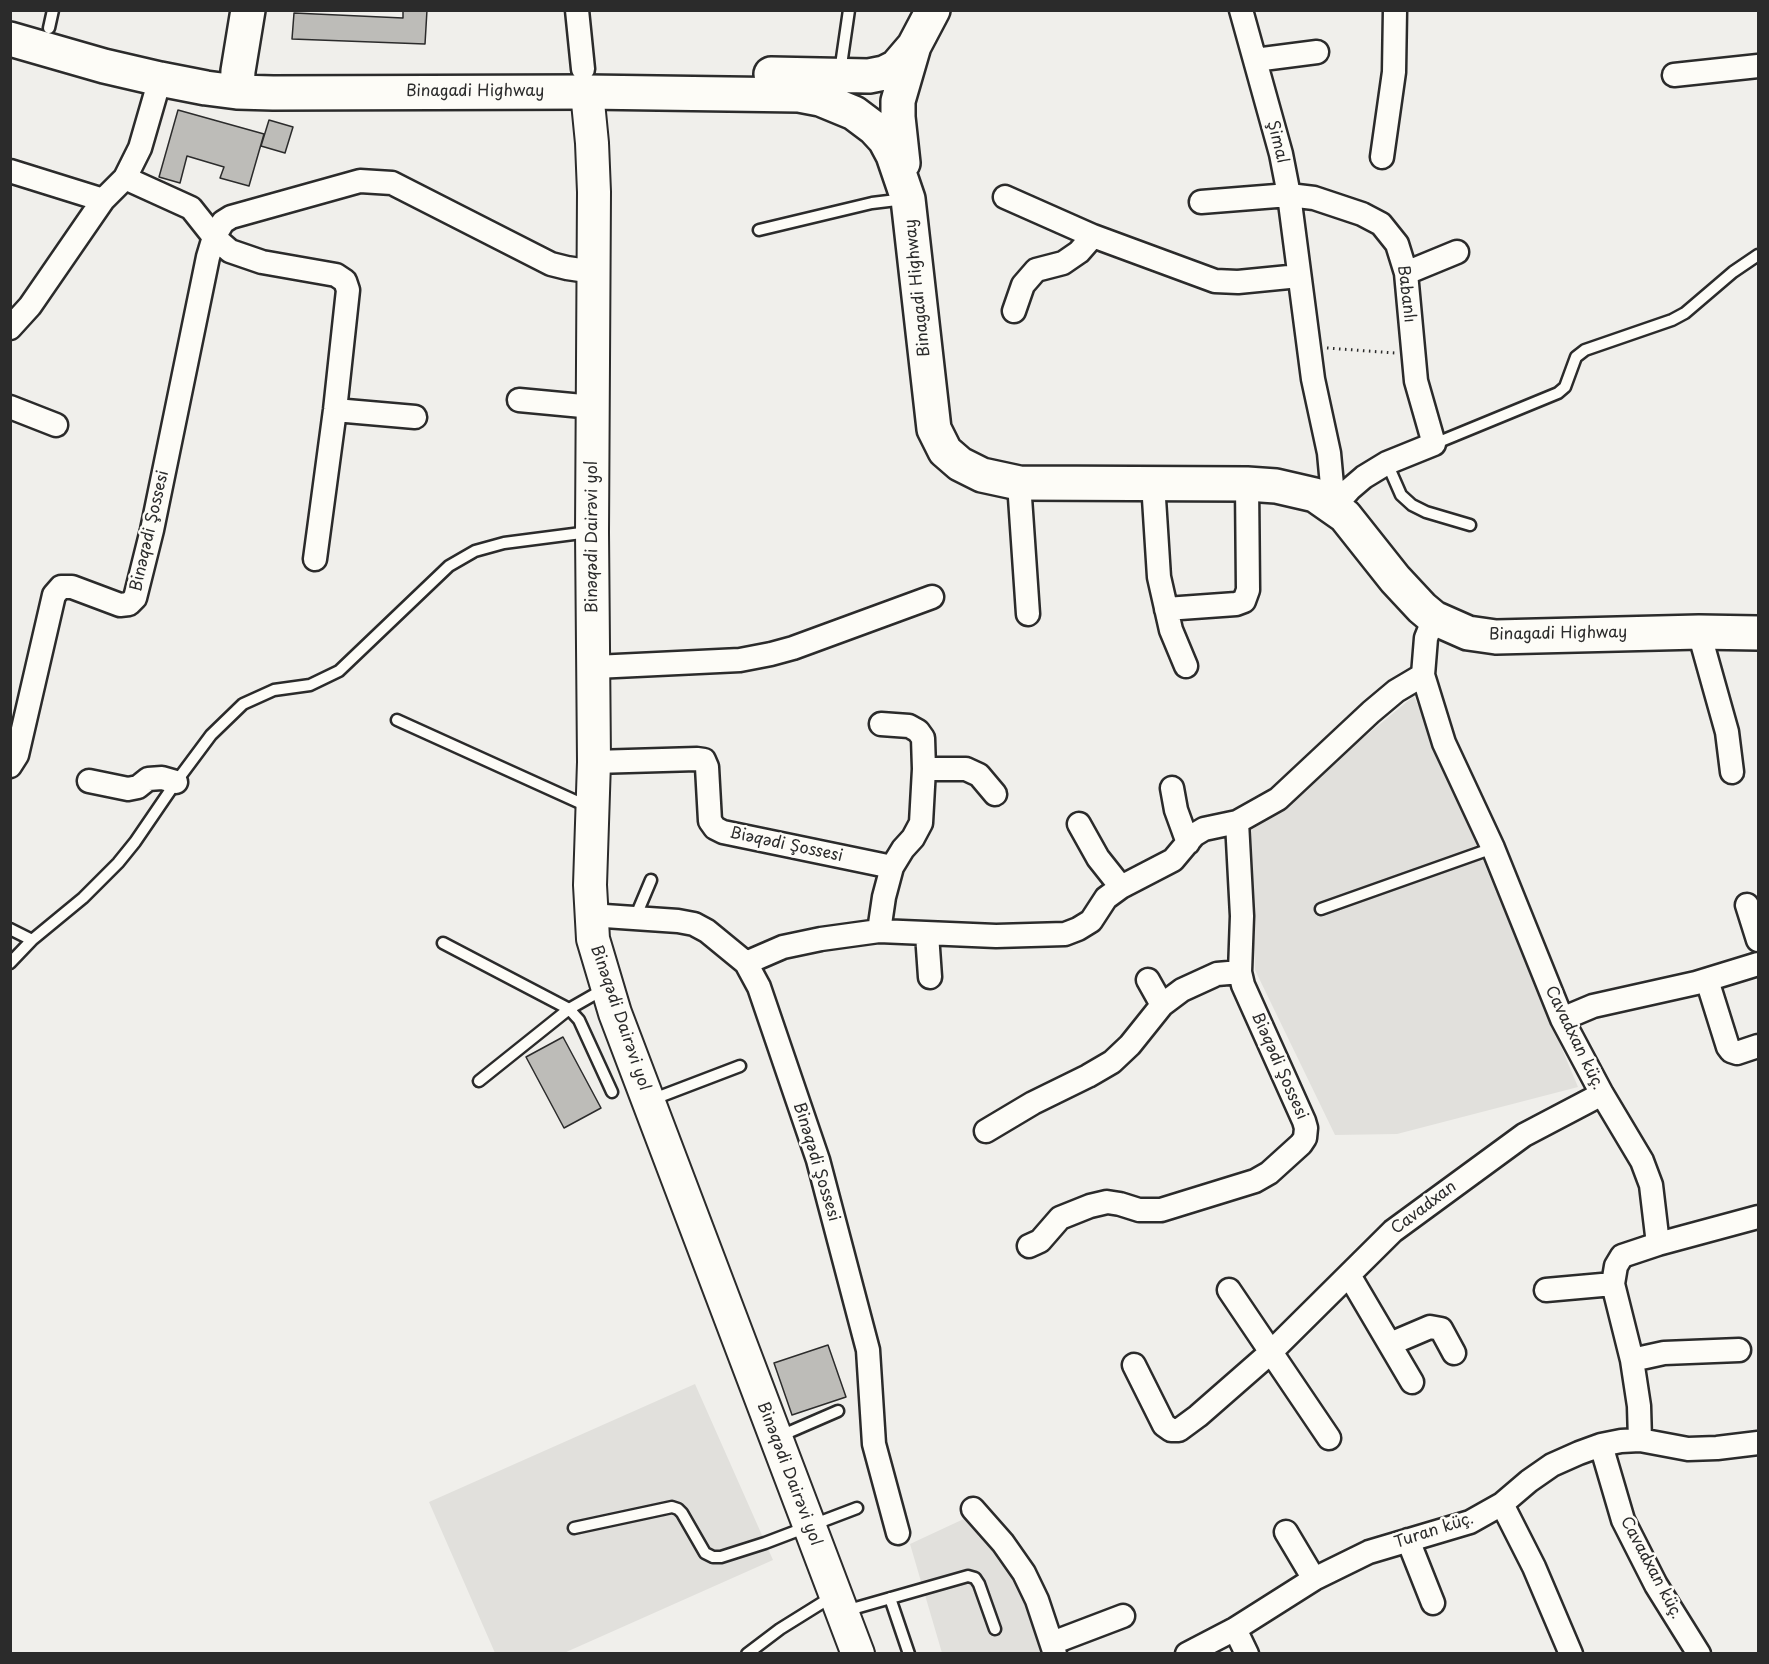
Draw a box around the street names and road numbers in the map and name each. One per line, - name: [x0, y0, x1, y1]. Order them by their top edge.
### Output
- street label: Binagadi Highway: [406, 82, 544, 102]
- street label: Şimal: [1262, 119, 1292, 165]
- street label: Binagadi Highway: [901, 218, 935, 358]
- street label: Babanlı: [1393, 264, 1419, 324]
- street label: Binəqədi Dairəvi yol: [583, 461, 603, 613]
- street label: Binəqədi Şossesi: [127, 469, 173, 593]
- street label: Binagadi Highway: [1489, 623, 1627, 645]
- street label: Biəqədi Şossesi: [728, 824, 844, 866]
- street label: Binəqədi Dairəvi yol: [586, 943, 654, 1093]
- street label: Cavadxan küç.: [1541, 983, 1607, 1093]
- street label: Biəqədi Şossesi: [1247, 1009, 1311, 1123]
- street label: Binəqədi Şossesi: [789, 1100, 843, 1224]
- street label: Cavadxan: [1388, 1177, 1460, 1239]
- street label: Binəqədi Dairəvi yol: [753, 1399, 825, 1549]
- street label: Turan küç.: [1392, 1509, 1476, 1553]
- street label: Cavadxan küç.: [1616, 1513, 1686, 1623]

